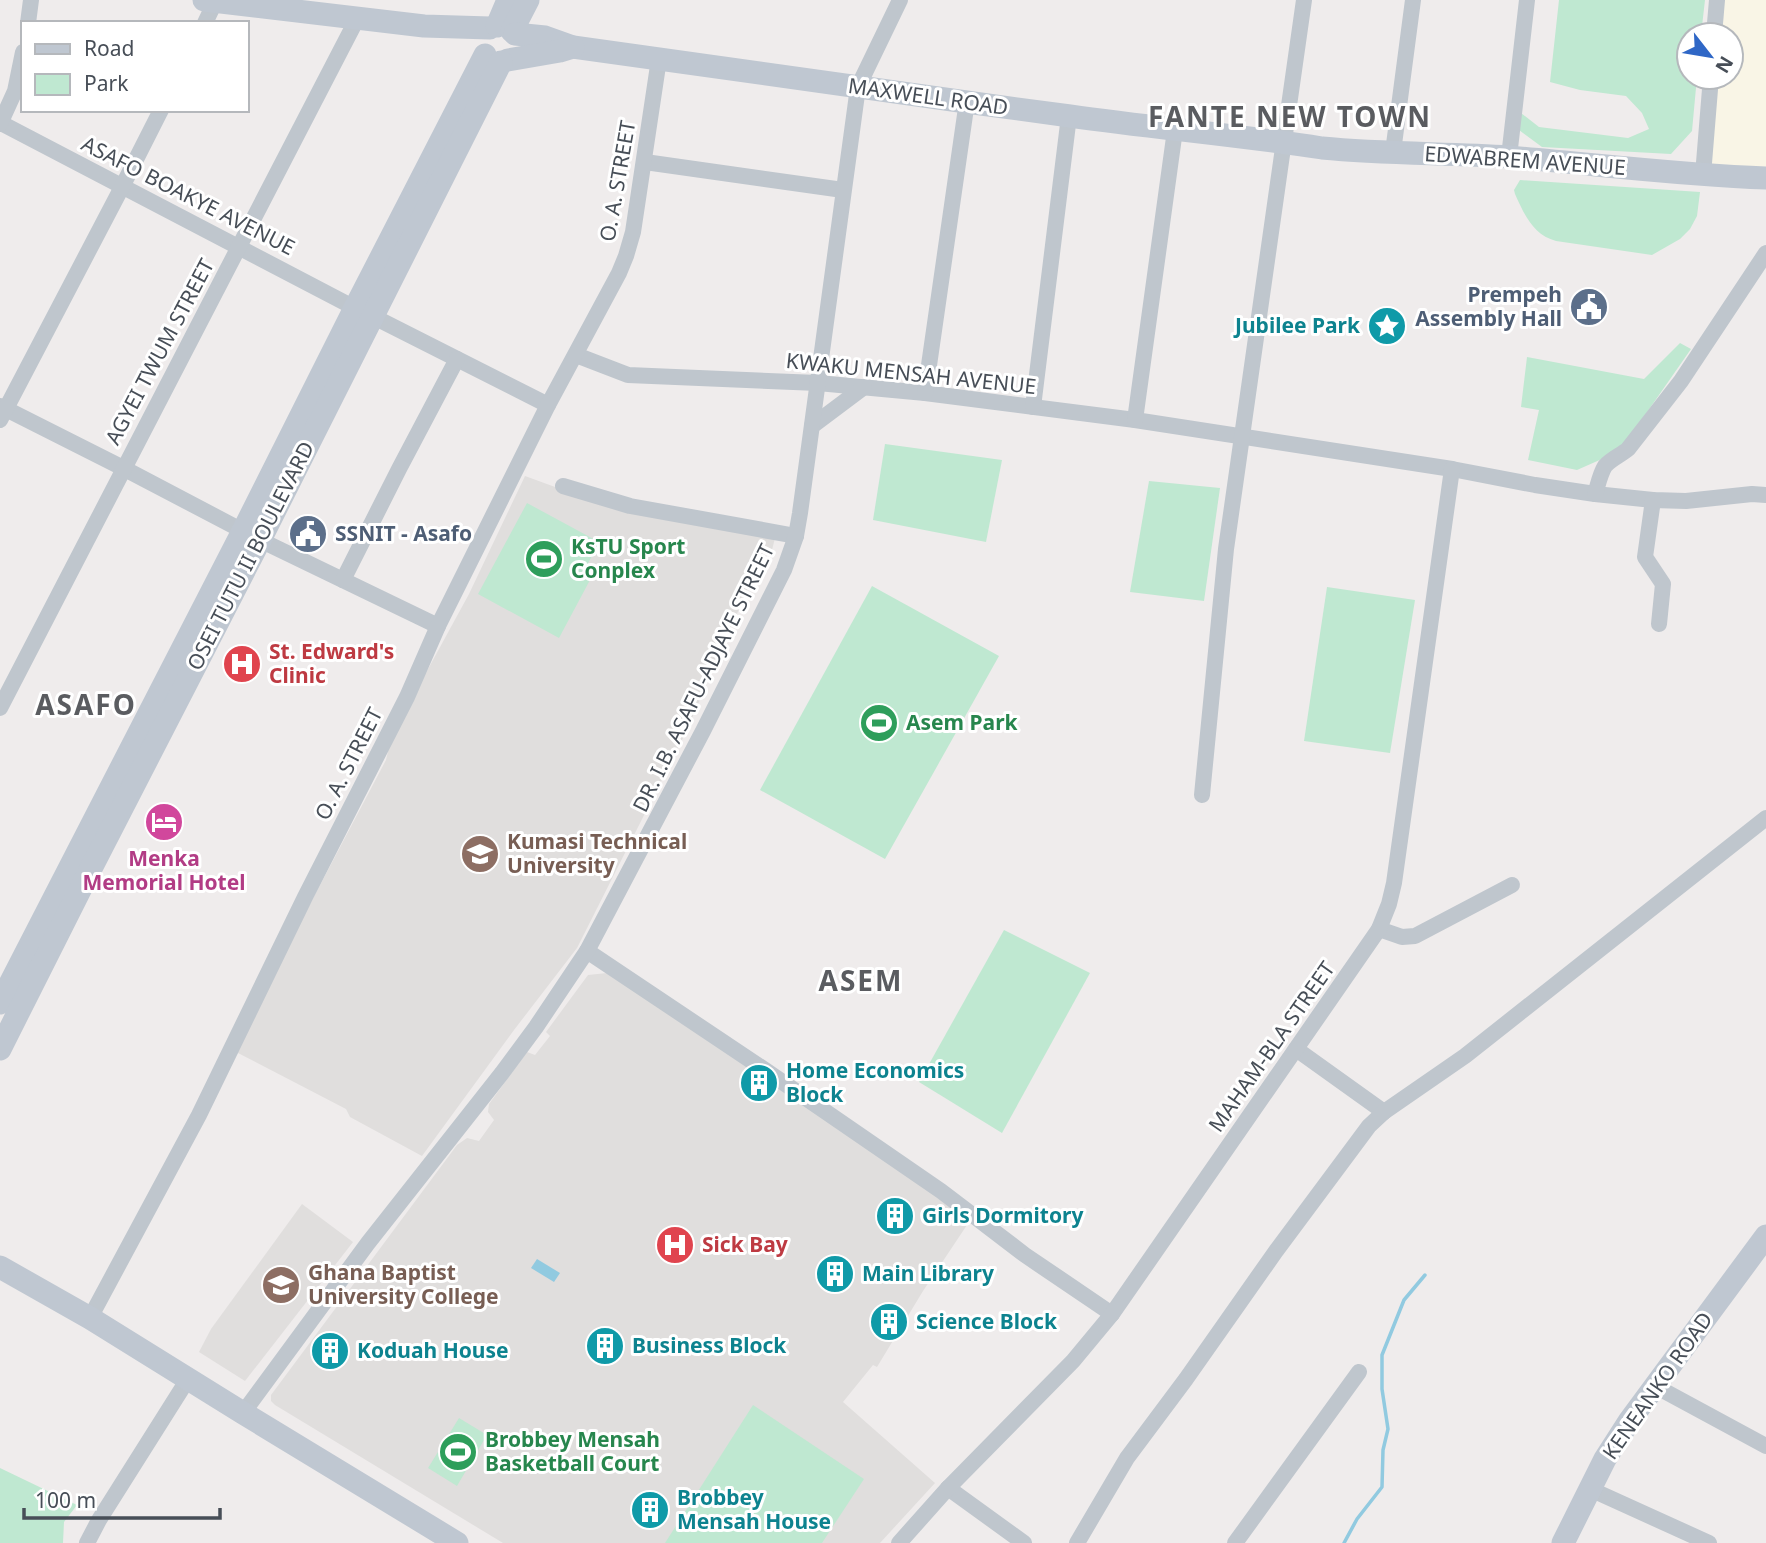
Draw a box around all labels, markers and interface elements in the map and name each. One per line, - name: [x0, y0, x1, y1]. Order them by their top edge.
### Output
- legend: [21, 21, 248, 112]
- north arrow: [1675, 21, 1745, 91]
- text: Road: [84, 34, 134, 62]
- text: N: [1709, 51, 1740, 78]
- text: Park: [84, 69, 129, 97]
- street label: MAXWELL ROAD: [846, 71, 1010, 121]
- district label: FANTE NEW TOWN: [1148, 97, 1432, 135]
- street label: O. A. STREET: [593, 118, 641, 244]
- street label: ASAFO BOAKYE AVENUE: [77, 129, 300, 261]
- street label: EDWABREM AVENUE: [1424, 139, 1627, 181]
- street label: AGYEI TWUM STREET: [98, 253, 220, 449]
- place label: Prempeh Assembly Hall: [1415, 280, 1562, 332]
- public building icon: Prempeh Assembly Hall: [1568, 286, 1610, 328]
- place icon: Jubilee Park: [1366, 305, 1408, 347]
- place label: Jubilee Park: [1233, 311, 1361, 339]
- street label: KWAKU MENSAH AVENUE: [785, 346, 1038, 400]
- street label: OSEI TUTU II BOULEVARD: [180, 436, 320, 675]
- public building icon: SSNIT - Asafo: [287, 513, 329, 555]
- place label: SSNIT - Asafo: [335, 519, 472, 547]
- place label: KsTU Sport Conplex: [571, 532, 685, 584]
- sports icon: KsTU Sport Conplex: [523, 538, 565, 580]
- street label: DR. I.B. ASAFU-ADJAYE STREET: [626, 539, 781, 816]
- place label: St. Edward's Clinic: [269, 637, 394, 689]
- hospital icon: St. Edward's Clinic: [221, 643, 263, 685]
- district label: ASAFO: [35, 685, 137, 723]
- street label: O. A. STREET: [308, 702, 389, 824]
- sports icon: Asem Park: [858, 702, 900, 744]
- place label: Asem Park: [906, 708, 1019, 736]
- hotel icon: Menka Memorial Hotel: [143, 801, 185, 843]
- place label: Kumasi Technical University: [507, 827, 687, 879]
- school or university icon: Kumasi Technical University: [459, 833, 501, 875]
- place label: Menka Memorial Hotel: [82, 844, 246, 896]
- street label: MAHAM-BLA STREET: [1202, 955, 1341, 1137]
- district label: ASEM: [819, 961, 903, 999]
- place label: Home Economics Block: [786, 1056, 964, 1108]
- building icon: Home Economics Block: [738, 1062, 780, 1104]
- building icon: Girls Dormitory: [874, 1195, 916, 1237]
- place label: Girls Dormitory: [922, 1201, 1083, 1229]
- hospital icon: Sick Bay: [654, 1224, 696, 1266]
- place label: Sick Bay: [702, 1230, 788, 1258]
- building icon: Main Library: [814, 1253, 856, 1295]
- place label: Ghana Baptist University College: [308, 1258, 499, 1310]
- place label: Main Library: [862, 1259, 994, 1287]
- school or university icon: Ghana Baptist University College: [260, 1264, 302, 1306]
- building icon: Science Block: [868, 1301, 910, 1343]
- street label: KENEANKO ROAD: [1596, 1306, 1719, 1465]
- place label: Science Block: [916, 1307, 1058, 1335]
- building icon: Business Block: [584, 1325, 626, 1367]
- building icon: Koduah House: [309, 1330, 351, 1372]
- place label: Business Block: [632, 1331, 787, 1359]
- place label: Koduah House: [357, 1336, 509, 1364]
- place label: Brobbey Mensah Basketball Court: [485, 1425, 660, 1477]
- sports icon: Brobbey Mensah Basketball Court: [437, 1431, 479, 1473]
- scale bar: [24, 1476, 220, 1520]
- place label: Brobbey Mensah House: [677, 1483, 831, 1535]
- text: 100 m: [35, 1486, 96, 1514]
- building icon: Brobbey Mensah House: [629, 1489, 671, 1531]

